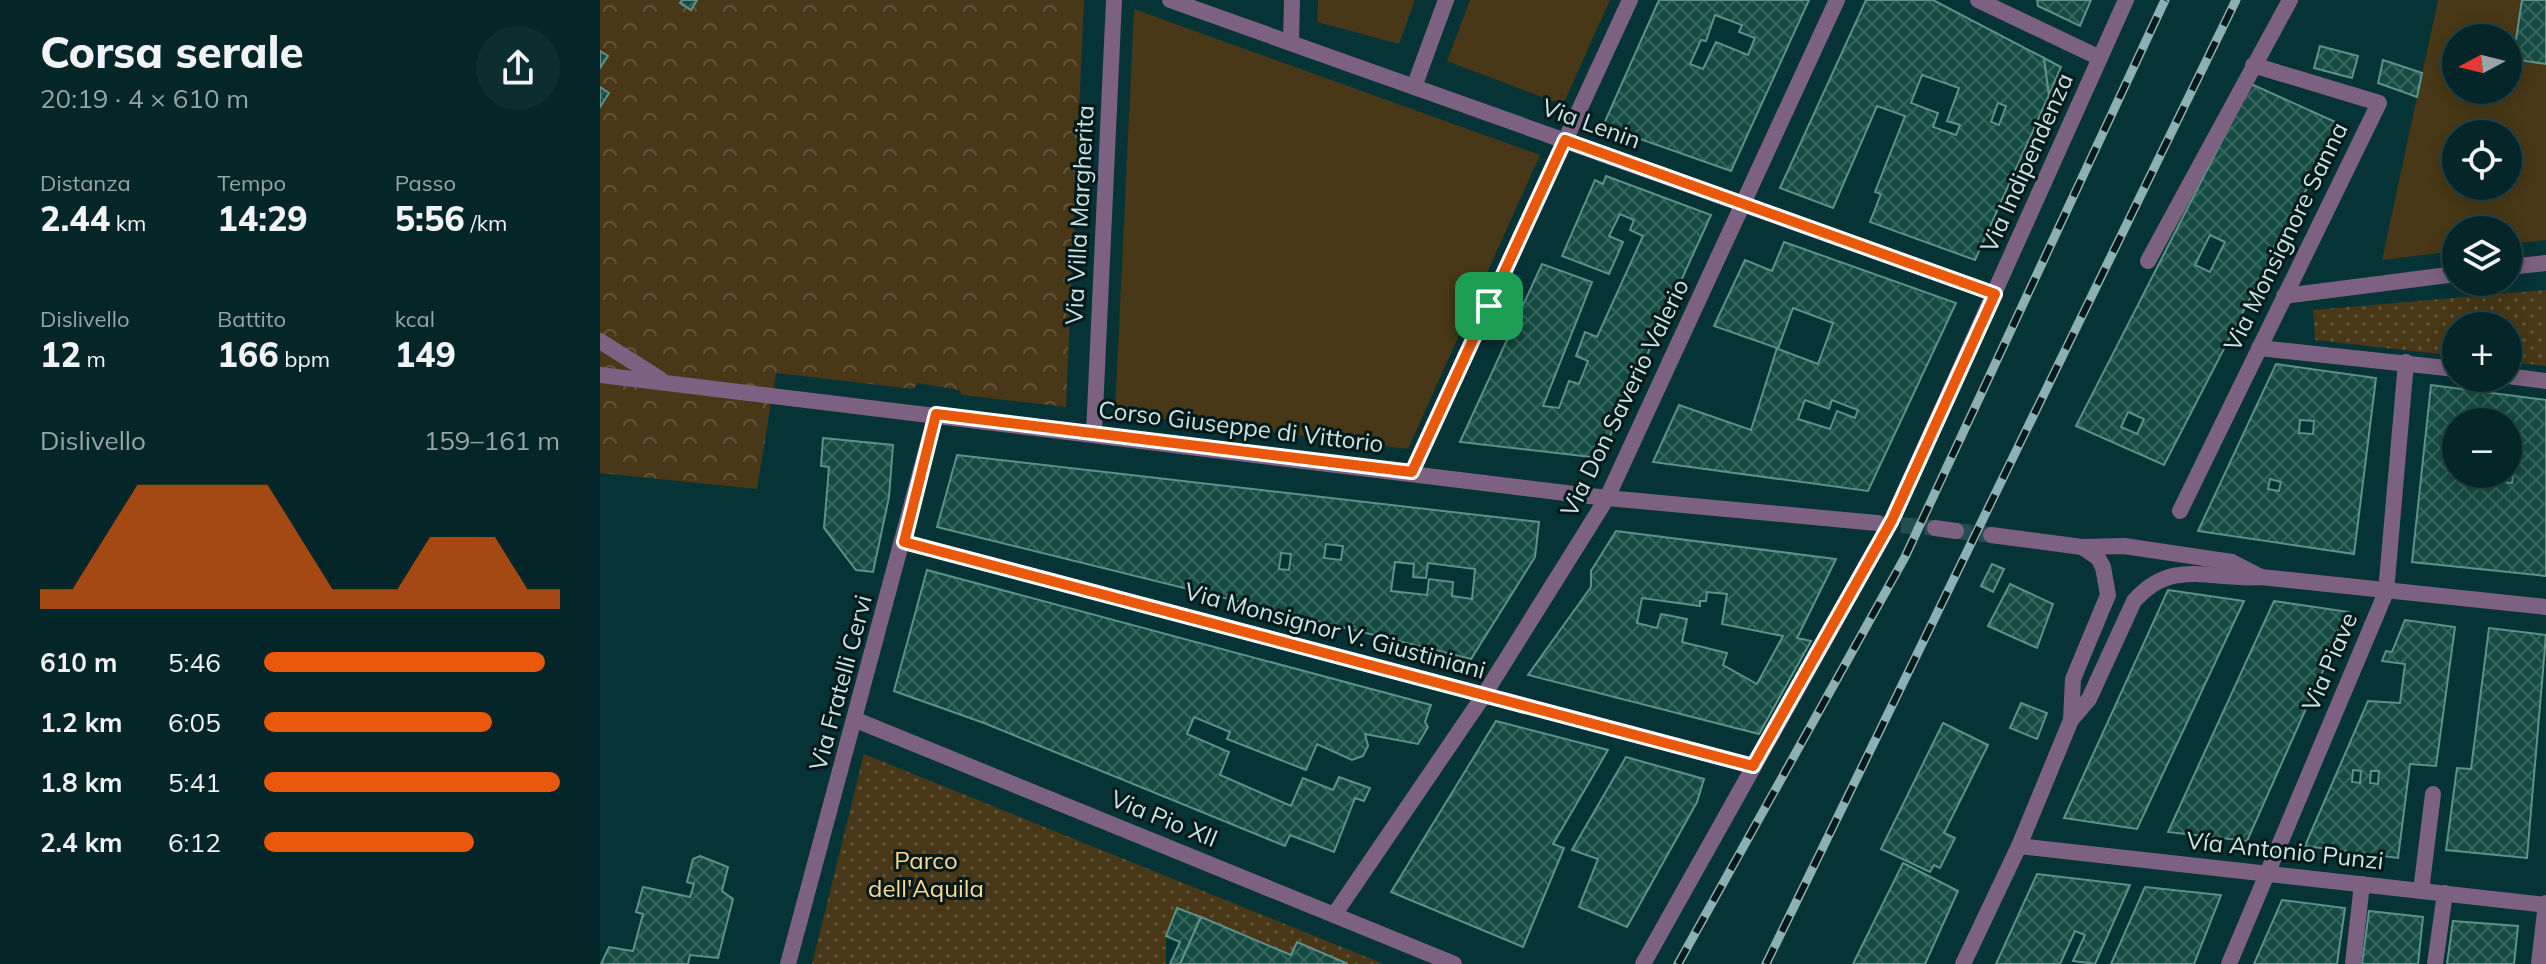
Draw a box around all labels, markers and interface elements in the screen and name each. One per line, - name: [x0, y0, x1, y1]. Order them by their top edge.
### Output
- text: Corsa serale: [40, 24, 304, 79]
- north arrow: [2442, 24, 2522, 104]
- map controls: [2442, 24, 2522, 488]
- button: share: [476, 26, 560, 110]
- street label: Via Indipendenza: [1973, 68, 2079, 257]
- text: 20:19 · 4 × 610 m: [40, 82, 249, 115]
- street label: Via Lenin: [1538, 91, 1645, 155]
- street label: Via Villa Margherita: [1058, 104, 1100, 326]
- street label: Via Monsignore Sanna: [2217, 117, 2354, 356]
- button: locate: [2442, 120, 2522, 200]
- text: Distanza: [40, 169, 131, 197]
- text: Tempo: [217, 169, 286, 197]
- text: Passo: [395, 169, 456, 197]
- text: 2.44: [40, 197, 110, 240]
- text: 14:29: [217, 197, 308, 240]
- text: 5:56: [395, 197, 465, 240]
- text: km: [110, 209, 146, 237]
- text: /km: [465, 209, 507, 237]
- button: layers: [2442, 216, 2522, 296]
- pin: [1455, 272, 1523, 340]
- street label: Via Don Saverio Valerio: [1553, 274, 1695, 521]
- icon: arrive: [1467, 284, 1511, 328]
- text: Dislivello: [40, 305, 130, 333]
- text: Battito: [217, 305, 286, 333]
- text: kcal: [395, 305, 435, 333]
- button: +: [2442, 312, 2522, 392]
- text: 12: [40, 333, 81, 376]
- text: 166: [217, 333, 279, 376]
- text: 149: [395, 333, 456, 376]
- text: m: [81, 345, 106, 373]
- text: bpm: [279, 345, 330, 373]
- street label: Corso Giuseppe di Vittorio: [1097, 394, 1385, 458]
- button: −: [2442, 408, 2522, 488]
- text: Dislivello: [40, 424, 146, 457]
- text: 159–161 m: [424, 424, 560, 457]
- street label: Via Monsignor V. Giustiniani: [1181, 575, 1489, 685]
- street label: Via Fratelli Cervi: [802, 592, 878, 774]
- street label: Via Piave: [2295, 608, 2363, 716]
- text: 610 m: [40, 646, 117, 679]
- text: 5:46: [168, 646, 221, 679]
- text: 1.2 km: [40, 706, 123, 739]
- text: 6:05: [168, 706, 221, 739]
- text: 1.8 km: [40, 766, 123, 799]
- text: 5:41: [168, 766, 221, 799]
- street label: Via Pio XII: [1107, 783, 1222, 853]
- street label: Vía Antonio Punzi: [2185, 825, 2385, 875]
- text: 2.4 km: [40, 826, 123, 859]
- text: 6:12: [168, 826, 221, 859]
- park label: Parco dell'Aquila: [868, 845, 984, 903]

